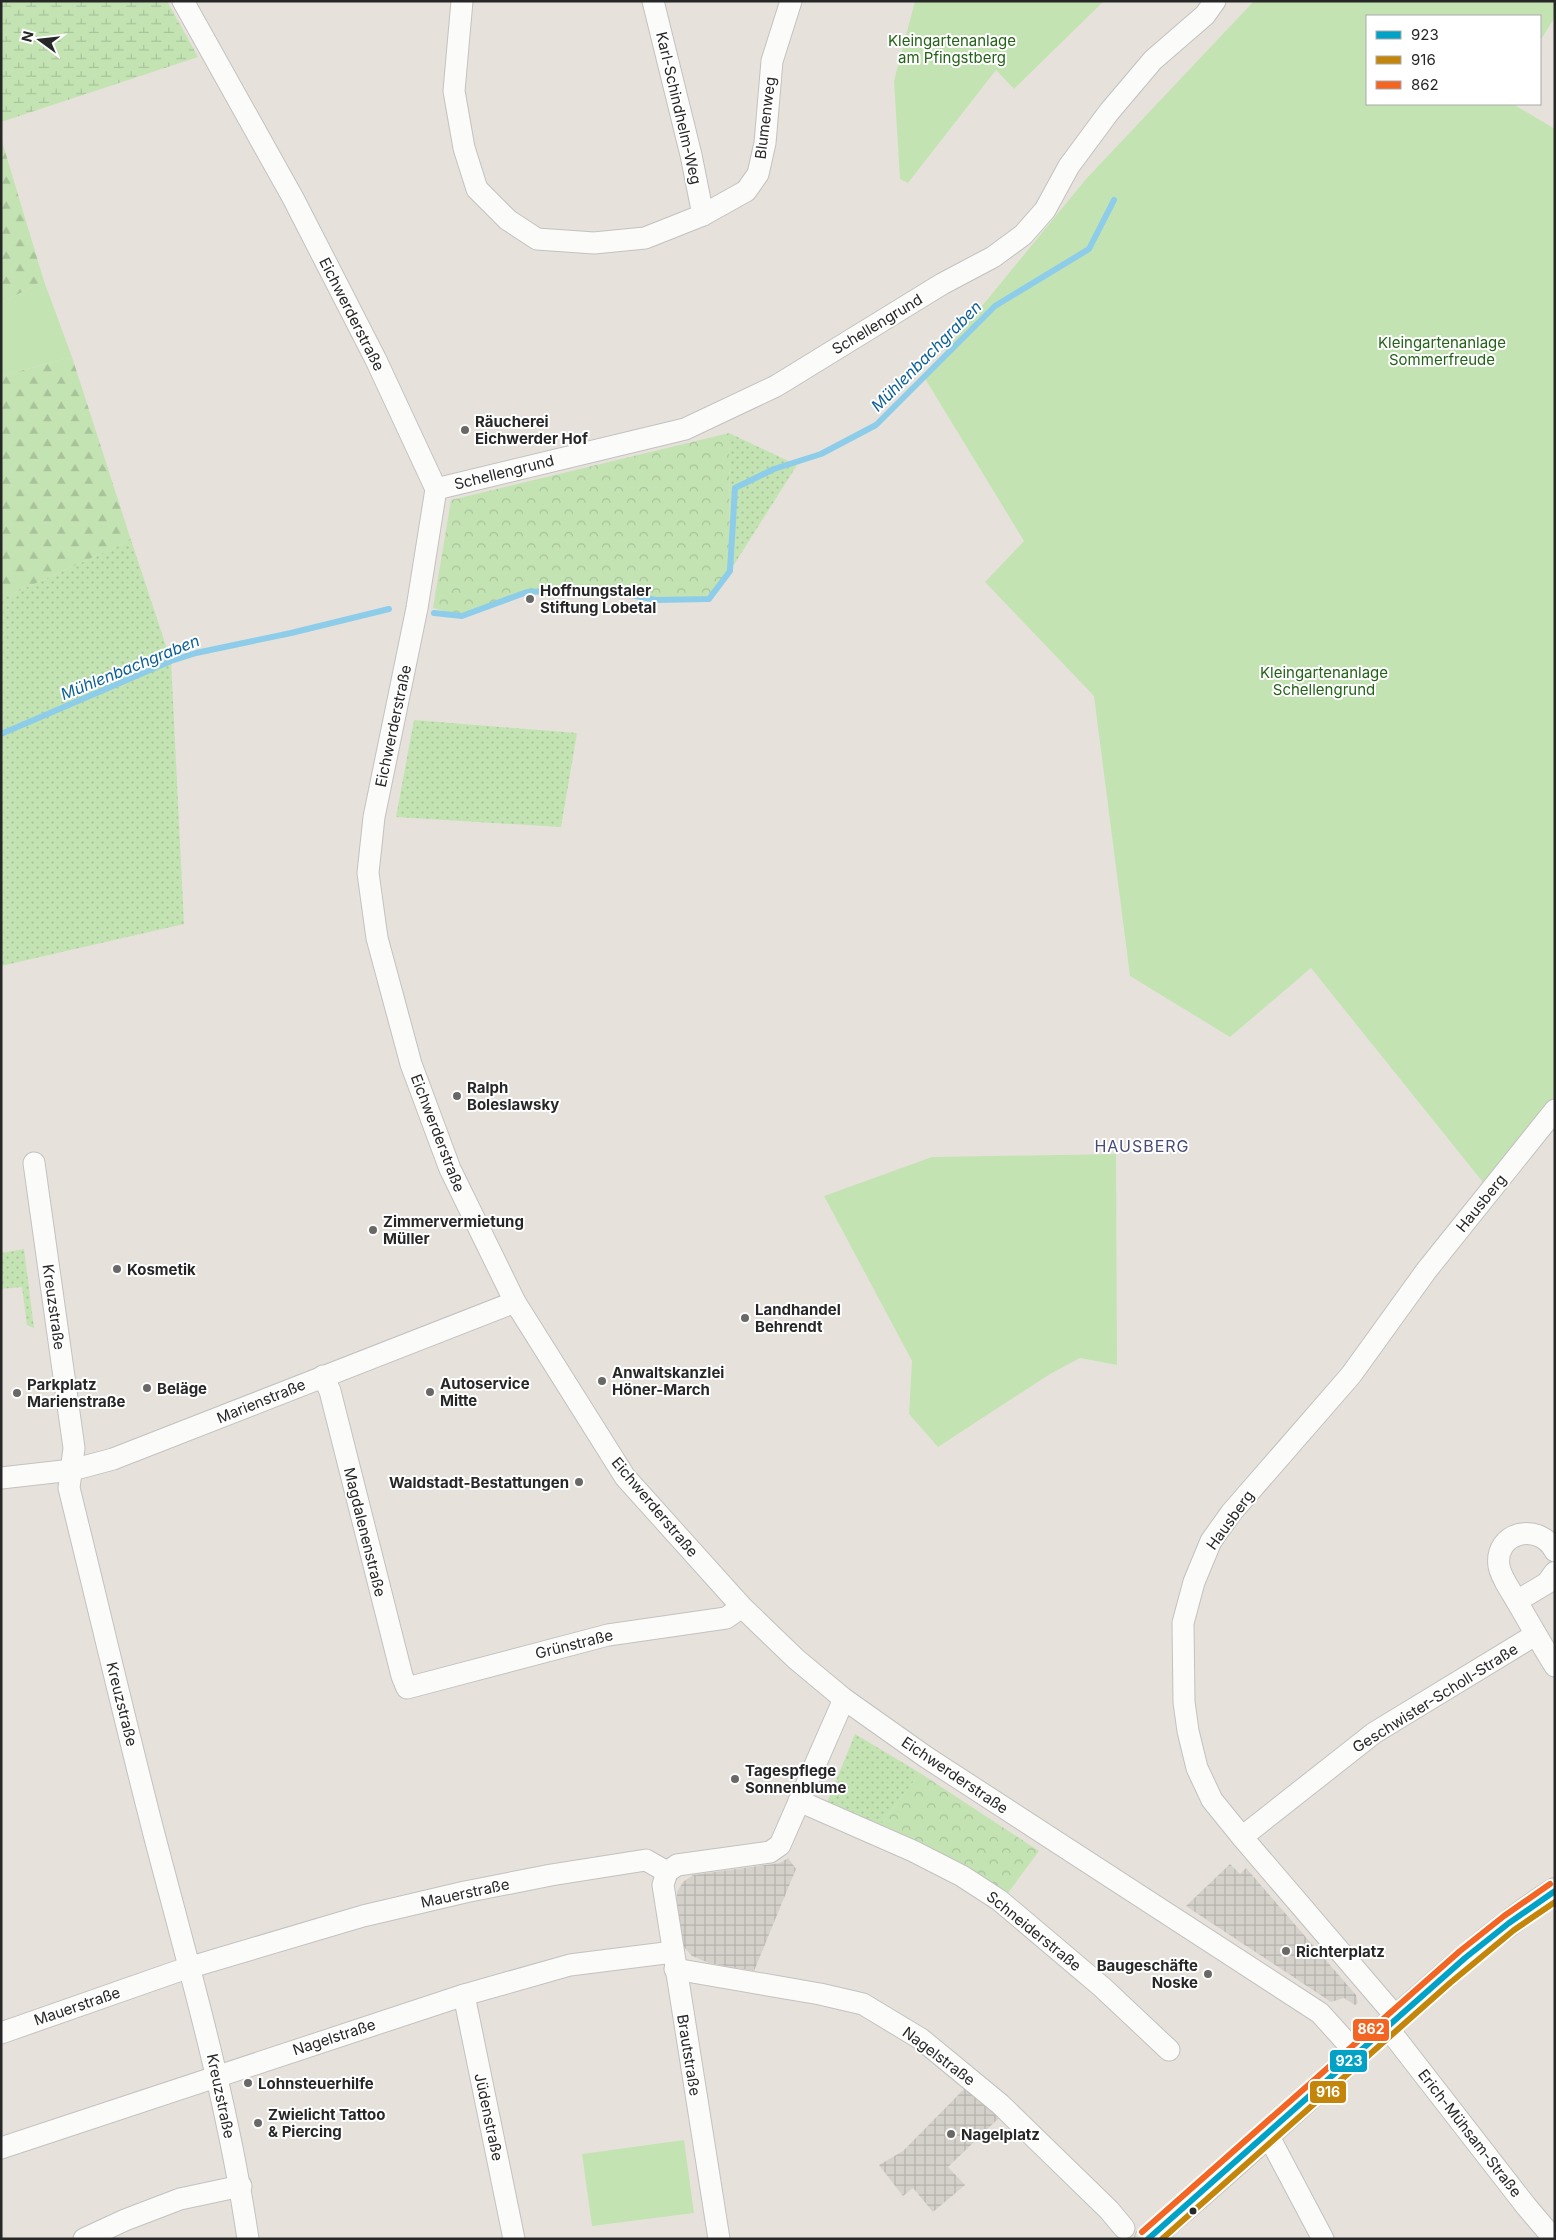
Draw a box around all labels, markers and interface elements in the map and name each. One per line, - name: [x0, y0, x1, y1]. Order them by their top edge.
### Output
- north arrow: [15, 15, 65, 65]
- legend: [1366, 15, 1541, 105]
- text: 923: [1411, 25, 1439, 44]
- text: N: [17, 29, 37, 44]
- street label: Karl-Schindhelm-Weg: [652, 30, 706, 186]
- park label: Kleingartenanlage am Pfingstberg: [888, 31, 1016, 67]
- text: 916: [1411, 50, 1436, 69]
- text: 862: [1411, 75, 1439, 94]
- street label: Blumenweg: [751, 76, 779, 160]
- street label: Eichwerderstraße: [315, 254, 389, 374]
- street label: Schellengrund: [828, 289, 926, 359]
- water label: Mühlenbachgraben: [867, 297, 985, 415]
- park label: Kleingartenanlage Sommerfreude: [1378, 333, 1506, 369]
- place label: Räucherei Eichwerder Hof: [475, 412, 588, 448]
- marker: Räucherei Eichwerder Hof: [459, 424, 471, 436]
- street label: Schellengrund: [452, 450, 556, 494]
- place label: Hoffnungstaler Stiftung Lobetal: [540, 581, 656, 617]
- marker: Hoffnungstaler Stiftung Lobetal: [524, 593, 536, 605]
- water label: Mühlenbachgraben: [58, 630, 202, 704]
- street label: Eichwerderstraße: [371, 663, 415, 789]
- park label: Kleingartenanlage Schellengrund: [1260, 663, 1388, 699]
- street label: Eichwerderstraße: [407, 1071, 469, 1195]
- place label: Ralph Boleslawsky: [467, 1078, 559, 1114]
- marker: Ralph Boleslawsky: [451, 1090, 463, 1102]
- district label: HAUSBERG: [1094, 1136, 1190, 1156]
- street label: Hausberg: [1452, 1170, 1510, 1236]
- place label: Zimmervermietung Müller: [383, 1212, 524, 1248]
- marker: Zimmervermietung Müller: [367, 1224, 379, 1236]
- place label: Kosmetik: [127, 1260, 196, 1279]
- street label: Kreuzstraße: [39, 1263, 69, 1351]
- marker: Kosmetik: [111, 1263, 123, 1275]
- place label: Landhandel Behrendt: [755, 1300, 841, 1336]
- marker: Landhandel Behrendt: [739, 1312, 751, 1324]
- place label: Anwaltskanzlei Höner-March: [612, 1363, 724, 1399]
- place label: Autoservice Mitte: [440, 1374, 530, 1410]
- place label: Parkplatz Marienstraße: [27, 1375, 126, 1411]
- street label: Marienstraße: [214, 1375, 308, 1427]
- marker: Anwaltskanzlei Höner-March: [596, 1375, 608, 1387]
- place label: Beläge: [157, 1379, 207, 1398]
- marker: Beläge: [141, 1382, 153, 1394]
- marker: Autoservice Mitte: [424, 1386, 436, 1398]
- marker: Parkplatz Marienstraße: [11, 1387, 23, 1399]
- street label: Eichwerderstraße: [608, 1453, 702, 1561]
- street label: Magdalenenstraße: [340, 1465, 390, 1599]
- place label: Waldstadt-Bestattungen: [389, 1473, 569, 1492]
- marker: Waldstadt-Bestattungen: [573, 1476, 585, 1488]
- street label: Hausberg: [1202, 1487, 1258, 1553]
- street label: Grünstraße: [533, 1625, 615, 1663]
- street label: Geschwister-Scholl-Straße: [1349, 1639, 1521, 1757]
- street label: Kreuzstraße: [102, 1660, 142, 1748]
- street label: Eichwerderstraße: [898, 1732, 1012, 1818]
- place label: Tagespflege Sonnenblume: [745, 1761, 847, 1797]
- marker: Tagespflege Sonnenblume: [729, 1773, 741, 1785]
- street label: Mauerstraße: [419, 1874, 511, 1912]
- street label: Schneiderstraße: [983, 1887, 1085, 1975]
- place label: Richterplatz: [1296, 1942, 1385, 1961]
- marker: Richterplatz: [1280, 1945, 1292, 1957]
- place label: Baugeschäfte Noske: [1097, 1956, 1198, 1992]
- marker: Baugeschäfte Noske: [1202, 1968, 1214, 1980]
- street label: Mauerstraße: [31, 1982, 123, 2030]
- street label: Brautstraße: [673, 2013, 705, 2097]
- street label: Nagelstraße: [290, 2015, 378, 2059]
- line badge: 862: [1352, 2018, 1390, 2042]
- text: 862: [1357, 2020, 1385, 2037]
- street label: Nagelstraße: [899, 2022, 979, 2090]
- line badge: 923: [1329, 2049, 1368, 2073]
- street label: Kreuzstraße: [203, 2052, 239, 2140]
- text: 923: [1336, 2052, 1362, 2069]
- street label: Erich-Mühsam-Straße: [1414, 2065, 1526, 2201]
- street label: Jüdenstraße: [470, 2071, 508, 2163]
- place label: Lohnsteuerhilfe: [258, 2074, 374, 2093]
- marker: Lohnsteuerhilfe: [242, 2077, 254, 2089]
- line badge: 916: [1309, 2080, 1347, 2104]
- text: 916: [1316, 2083, 1340, 2100]
- place label: Zwielicht Tattoo & Piercing: [268, 2105, 385, 2141]
- marker: Zwielicht Tattoo & Piercing: [252, 2117, 264, 2129]
- place label: Nagelplatz: [961, 2125, 1040, 2144]
- marker: Nagelplatz: [945, 2128, 957, 2140]
- unlabelled marker: [1188, 2206, 1198, 2216]

